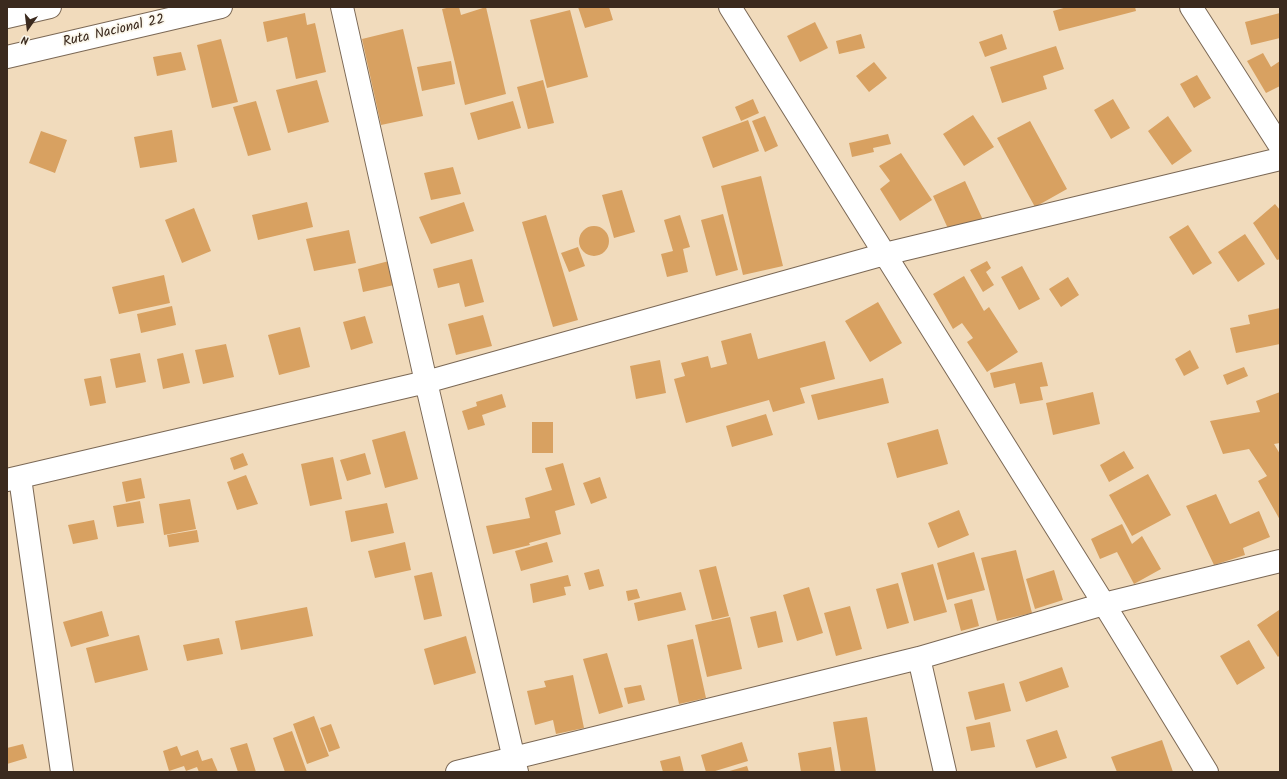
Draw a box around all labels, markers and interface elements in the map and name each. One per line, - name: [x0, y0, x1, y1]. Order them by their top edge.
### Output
- north arrow: [8, 8, 48, 48]
- street label: Ruta Nacional 22: [62, 12, 166, 52]
- text: N: [20, 30, 31, 49]

